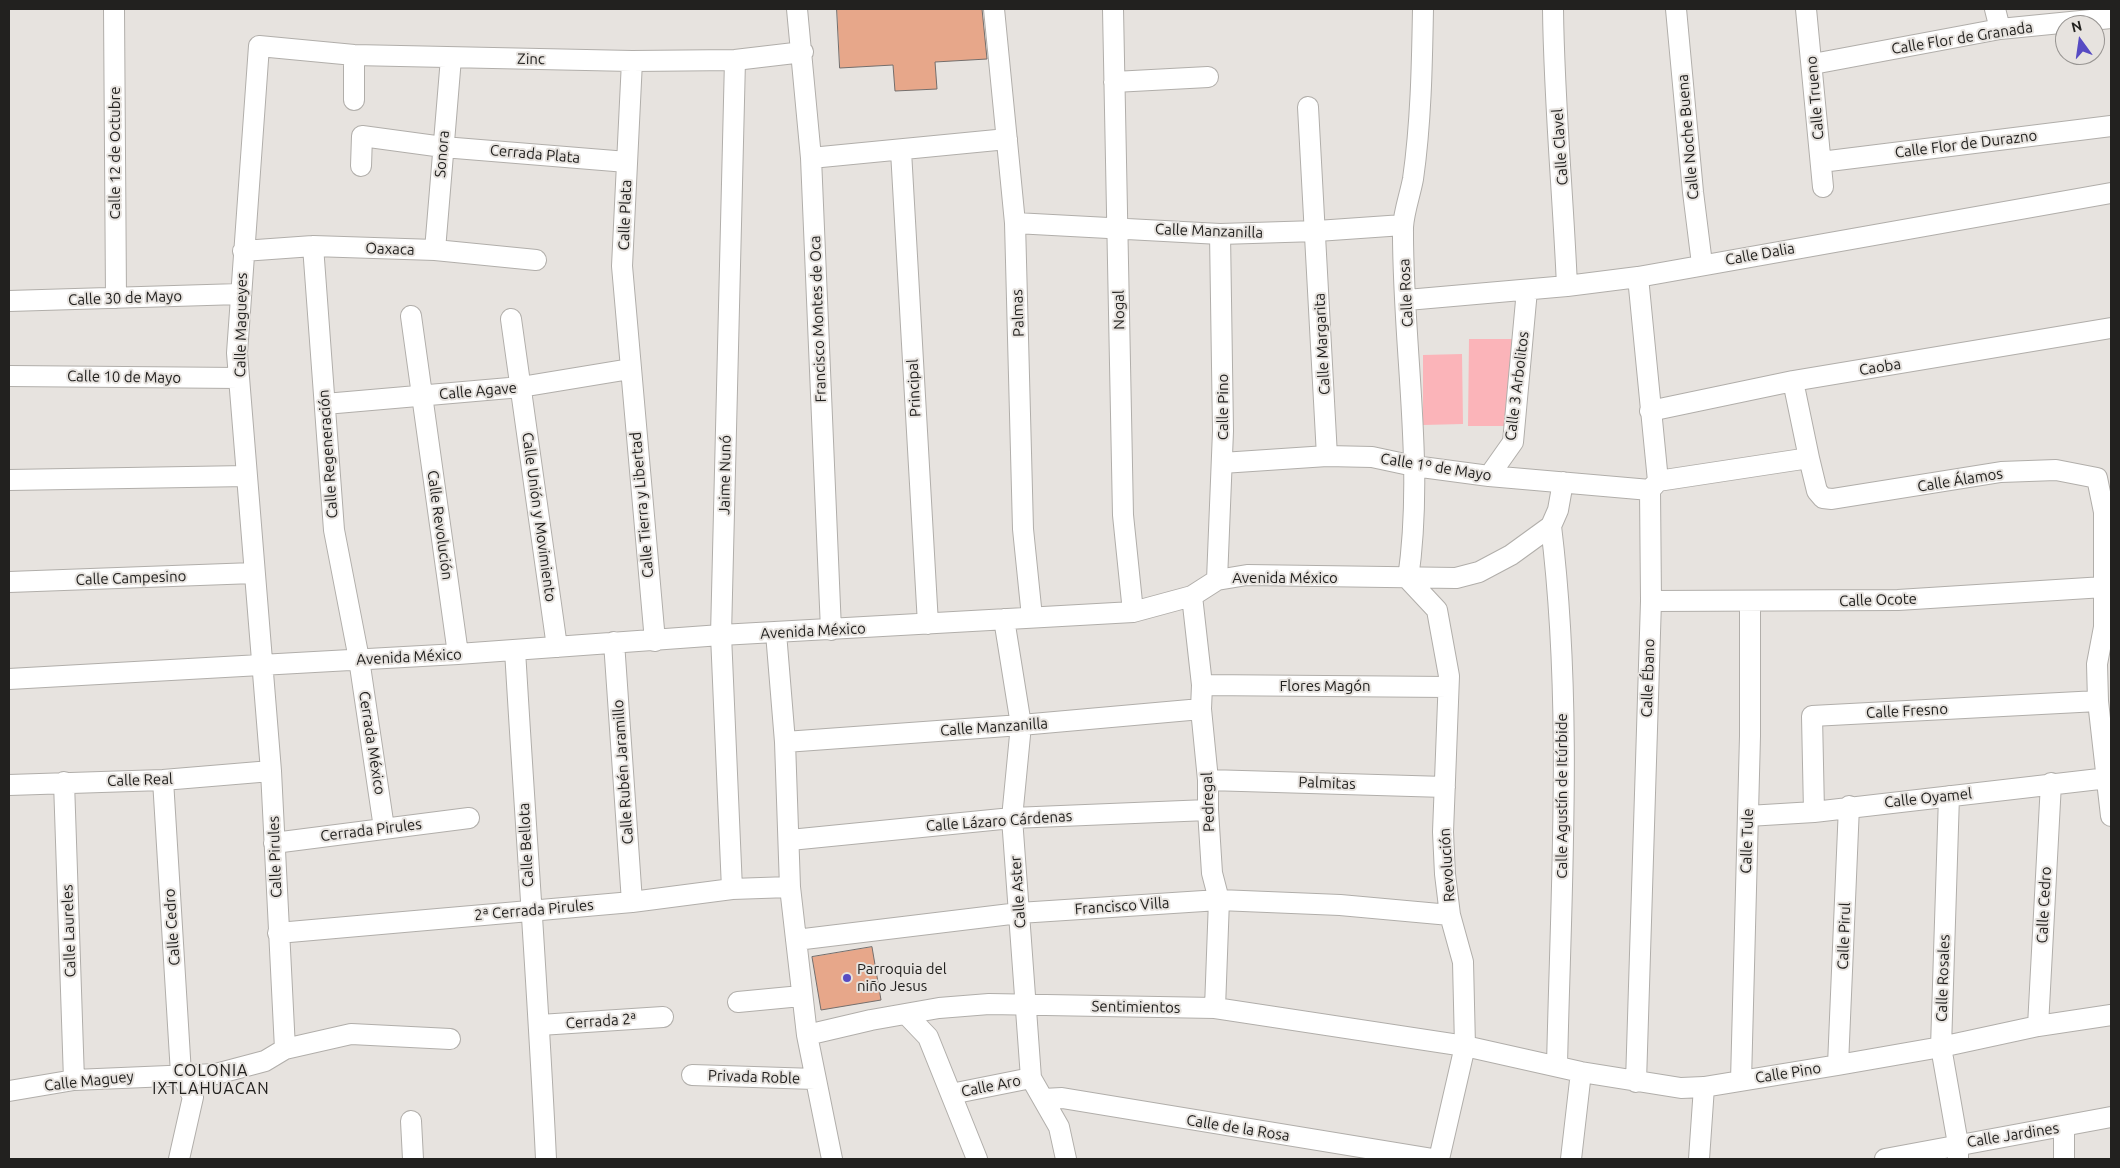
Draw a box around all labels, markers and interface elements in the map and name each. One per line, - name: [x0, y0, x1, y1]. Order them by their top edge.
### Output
- north arrow: [2055, 15, 2105, 65]
- text: N: [2070, 17, 2084, 35]
- street label: Calle Flor de Granada: [1890, 18, 2034, 58]
- street label: Zinc: [517, 50, 545, 68]
- street label: Calle Trueno: [1802, 55, 1828, 141]
- street label: Calle Noche Buena: [1674, 74, 1702, 200]
- street label: Calle 12 de Octubre: [106, 86, 124, 220]
- street label: Calle Clavel: [1548, 108, 1572, 186]
- street label: Calle Flor de Durazno: [1894, 126, 2038, 162]
- street label: Sonora: [431, 130, 453, 178]
- street label: Cerrada Plata: [489, 141, 581, 167]
- street label: Calle Plata: [615, 179, 635, 251]
- street label: Calle Manzanilla: [1155, 220, 1263, 242]
- street label: Francisco Montes de Oca: [806, 235, 830, 403]
- street label: Oaxaca: [365, 239, 415, 259]
- street label: Calle Dalia: [1724, 239, 1796, 269]
- street label: Calle Rosa: [1395, 258, 1417, 328]
- street label: Calle Magueyes: [231, 273, 251, 377]
- street label: Calle 30 de Mayo: [68, 287, 182, 309]
- street label: Palmas: [1008, 289, 1028, 337]
- street label: Nogal: [1110, 290, 1128, 330]
- street label: Calle Margarita: [1310, 293, 1334, 395]
- street label: Calle 3 Arbolitos: [1501, 330, 1533, 442]
- street label: Caoba: [1858, 355, 1902, 379]
- street label: Principal: [903, 359, 925, 417]
- street label: Calle 10 de Mayo: [67, 367, 181, 387]
- street label: Calle Pino: [1214, 374, 1232, 440]
- street label: Calle Agave: [438, 379, 518, 403]
- street label: Calle Regeneración: [315, 389, 341, 519]
- street label: Calle Unión y Movimiento: [518, 431, 560, 603]
- street label: Calle Tierra y Libertad: [627, 431, 657, 579]
- street label: Jaime Nunó: [715, 435, 735, 515]
- street label: Calle 1º de Mayo: [1379, 449, 1493, 485]
- street label: Calle Álamos: [1916, 464, 2004, 496]
- street label: Calle Revolución: [423, 469, 457, 581]
- street label: Calle Campesino: [75, 567, 187, 589]
- street label: Avenida México: [1232, 569, 1338, 587]
- street label: Calle Ocote: [1839, 590, 1917, 610]
- street label: Avenida México: [760, 619, 866, 643]
- street label: Calle Ébano: [1638, 638, 1658, 718]
- street label: Avenida México: [356, 645, 462, 669]
- street label: Flores Magón: [1279, 677, 1371, 695]
- street label: Cerrada México: [355, 690, 389, 796]
- street label: Calle Rubén Jaramillo: [609, 699, 637, 845]
- street label: Calle Fresno: [1866, 700, 1948, 722]
- street label: Calle Agustín de Itúrbide: [1553, 713, 1571, 879]
- street label: Calle Manzanilla: [939, 714, 1049, 740]
- street label: Calle Real: [107, 770, 173, 790]
- street label: Pedregal: [1198, 772, 1218, 832]
- street label: Palmitas: [1298, 773, 1356, 793]
- street label: Calle Oyamel: [1883, 784, 1973, 812]
- street label: Calle Bellota: [515, 802, 537, 888]
- street label: Calle Lázaro Cárdenas: [925, 807, 1073, 835]
- street label: Calle Tule: [1737, 808, 1757, 874]
- street label: Cerrada Pirules: [319, 815, 423, 845]
- street label: Calle Pirules: [265, 816, 285, 898]
- street label: Revolución: [1435, 827, 1459, 903]
- street label: Calle Aster: [1006, 855, 1030, 929]
- street label: Calle Cedro: [2033, 866, 2055, 944]
- street label: Calle Laureles: [58, 884, 80, 978]
- street label: Calle Cedro: [160, 888, 184, 966]
- street label: Francisco Villa: [1074, 894, 1170, 918]
- street label: 2ª Cerrada Pirules: [474, 896, 594, 924]
- street label: Calle Pirul: [1834, 902, 1854, 970]
- street label: Calle Rosales: [1932, 934, 1954, 1022]
- place label: Parroquia del niño Jesus: [857, 960, 947, 995]
- marker: Parroquia del niño Jesus: [841, 972, 853, 984]
- street label: Sentimientos: [1091, 997, 1181, 1017]
- street label: Cerrada 2ª: [565, 1010, 637, 1032]
- street label: Calle Pino: [1754, 1059, 1822, 1087]
- district label: COLONIA IXTLAHUACAN: [151, 1061, 271, 1099]
- street label: Privada Roble: [708, 1066, 800, 1088]
- street label: Calle Maguey: [43, 1067, 135, 1095]
- street label: Calle Aro: [959, 1071, 1023, 1101]
- street label: Calle de la Rosa: [1185, 1111, 1291, 1145]
- street label: Calle Jardines: [1966, 1119, 2060, 1151]

